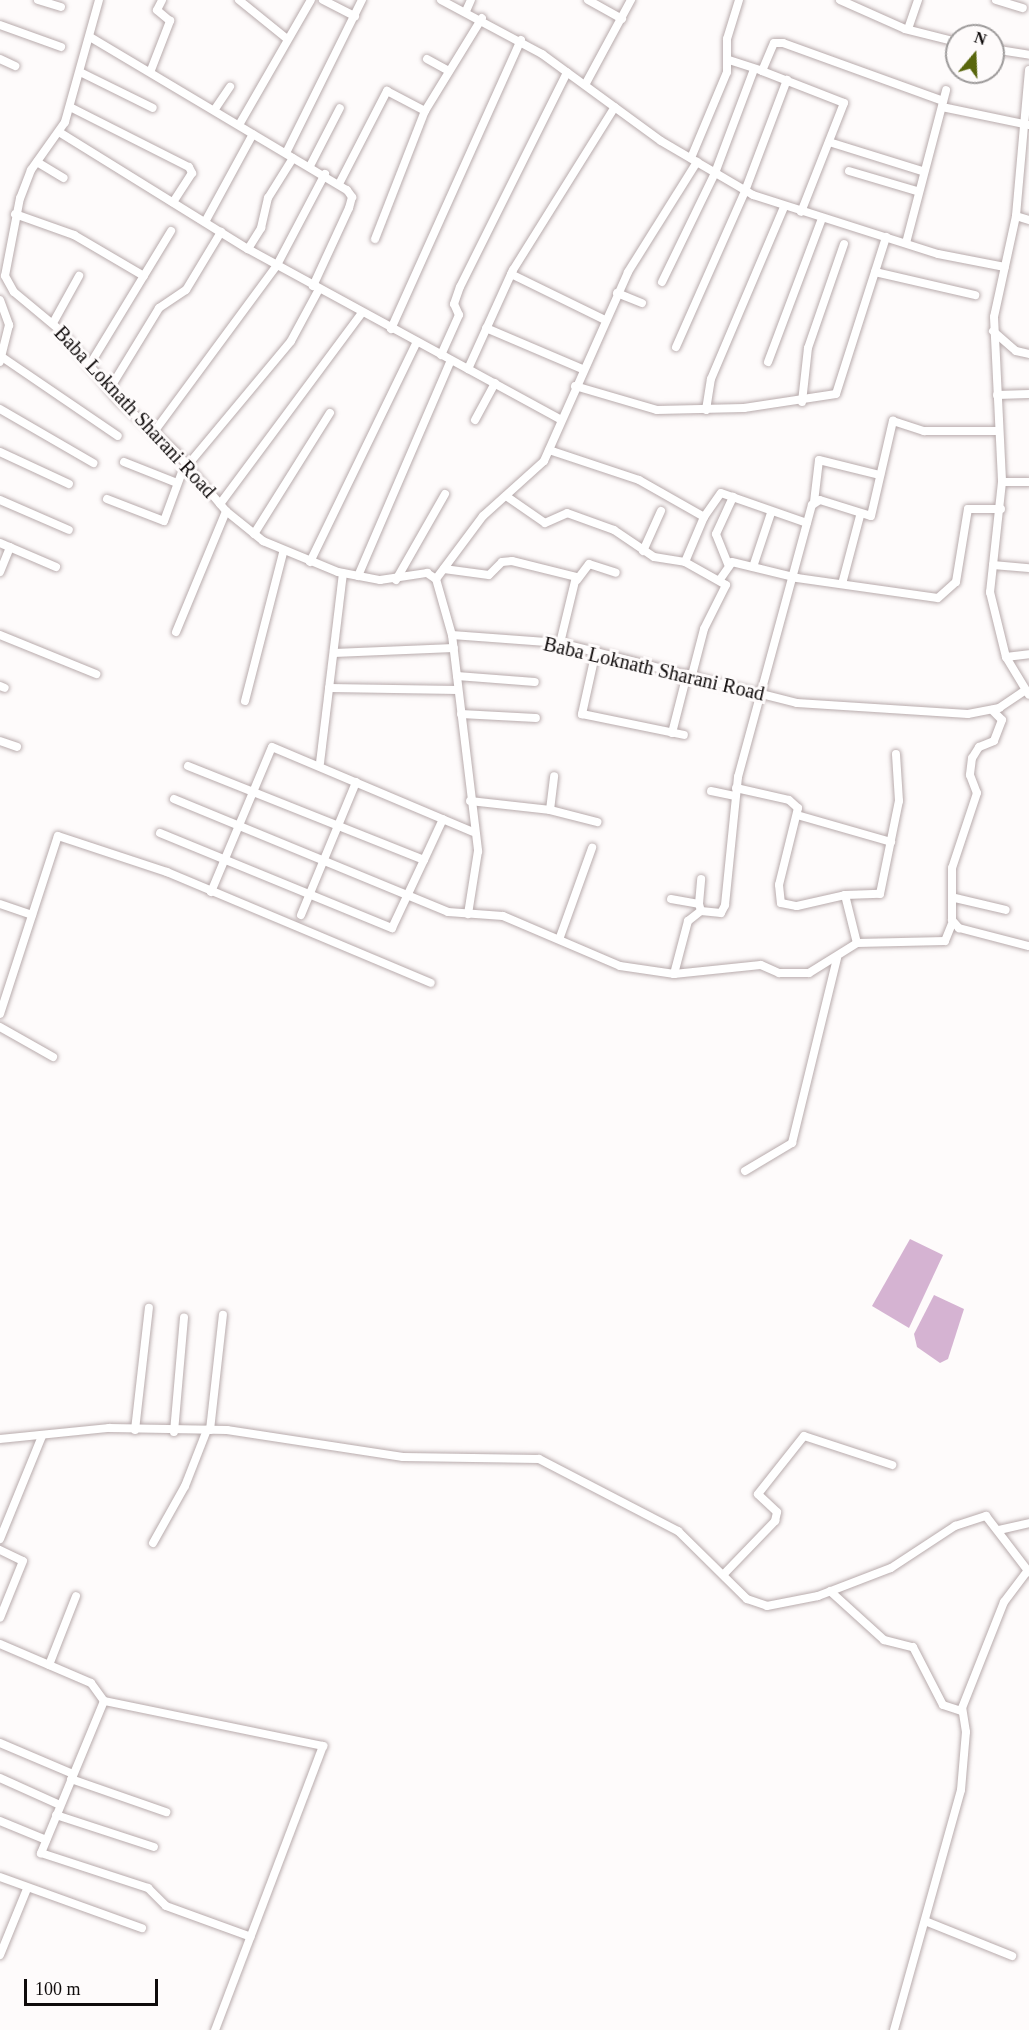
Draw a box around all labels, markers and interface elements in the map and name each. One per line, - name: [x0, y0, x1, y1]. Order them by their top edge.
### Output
- north arrow: [945, 24, 1005, 84]
- text: N: [972, 28, 989, 48]
- street label: Baba Loknath Sharani Road: [49, 321, 221, 503]
- street label: Baba Loknath Sharani Road: [541, 632, 767, 706]
- scale bar: [27, 1967, 160, 2005]
- text: 100 m: [35, 1979, 81, 1999]

